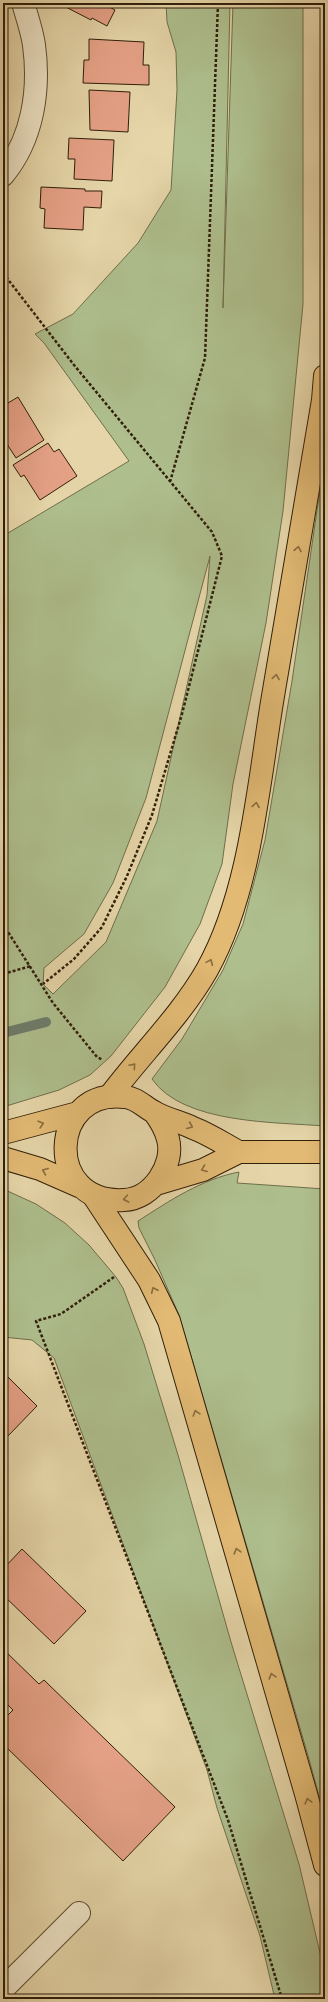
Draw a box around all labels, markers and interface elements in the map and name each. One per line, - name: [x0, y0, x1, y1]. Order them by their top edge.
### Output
- one-way arrow: [293, 546, 302, 552]
- one-way arrow: [272, 674, 280, 680]
- one-way arrow: [251, 802, 259, 808]
- one-way arrow: [205, 959, 213, 966]
- one-way arrow: [128, 1063, 135, 1071]
- one-way arrow: [37, 1120, 44, 1129]
- one-way arrow: [186, 1122, 193, 1130]
- one-way arrow: [200, 1165, 207, 1173]
- one-way arrow: [41, 1168, 48, 1176]
- one-way arrow: [123, 1194, 129, 1203]
- one-way arrow: [151, 1287, 159, 1295]
- one-way arrow: [192, 1410, 201, 1417]
- one-way arrow: [233, 1547, 242, 1554]
- one-way arrow: [268, 1672, 277, 1679]
- one-way arrow: [304, 1797, 313, 1804]

